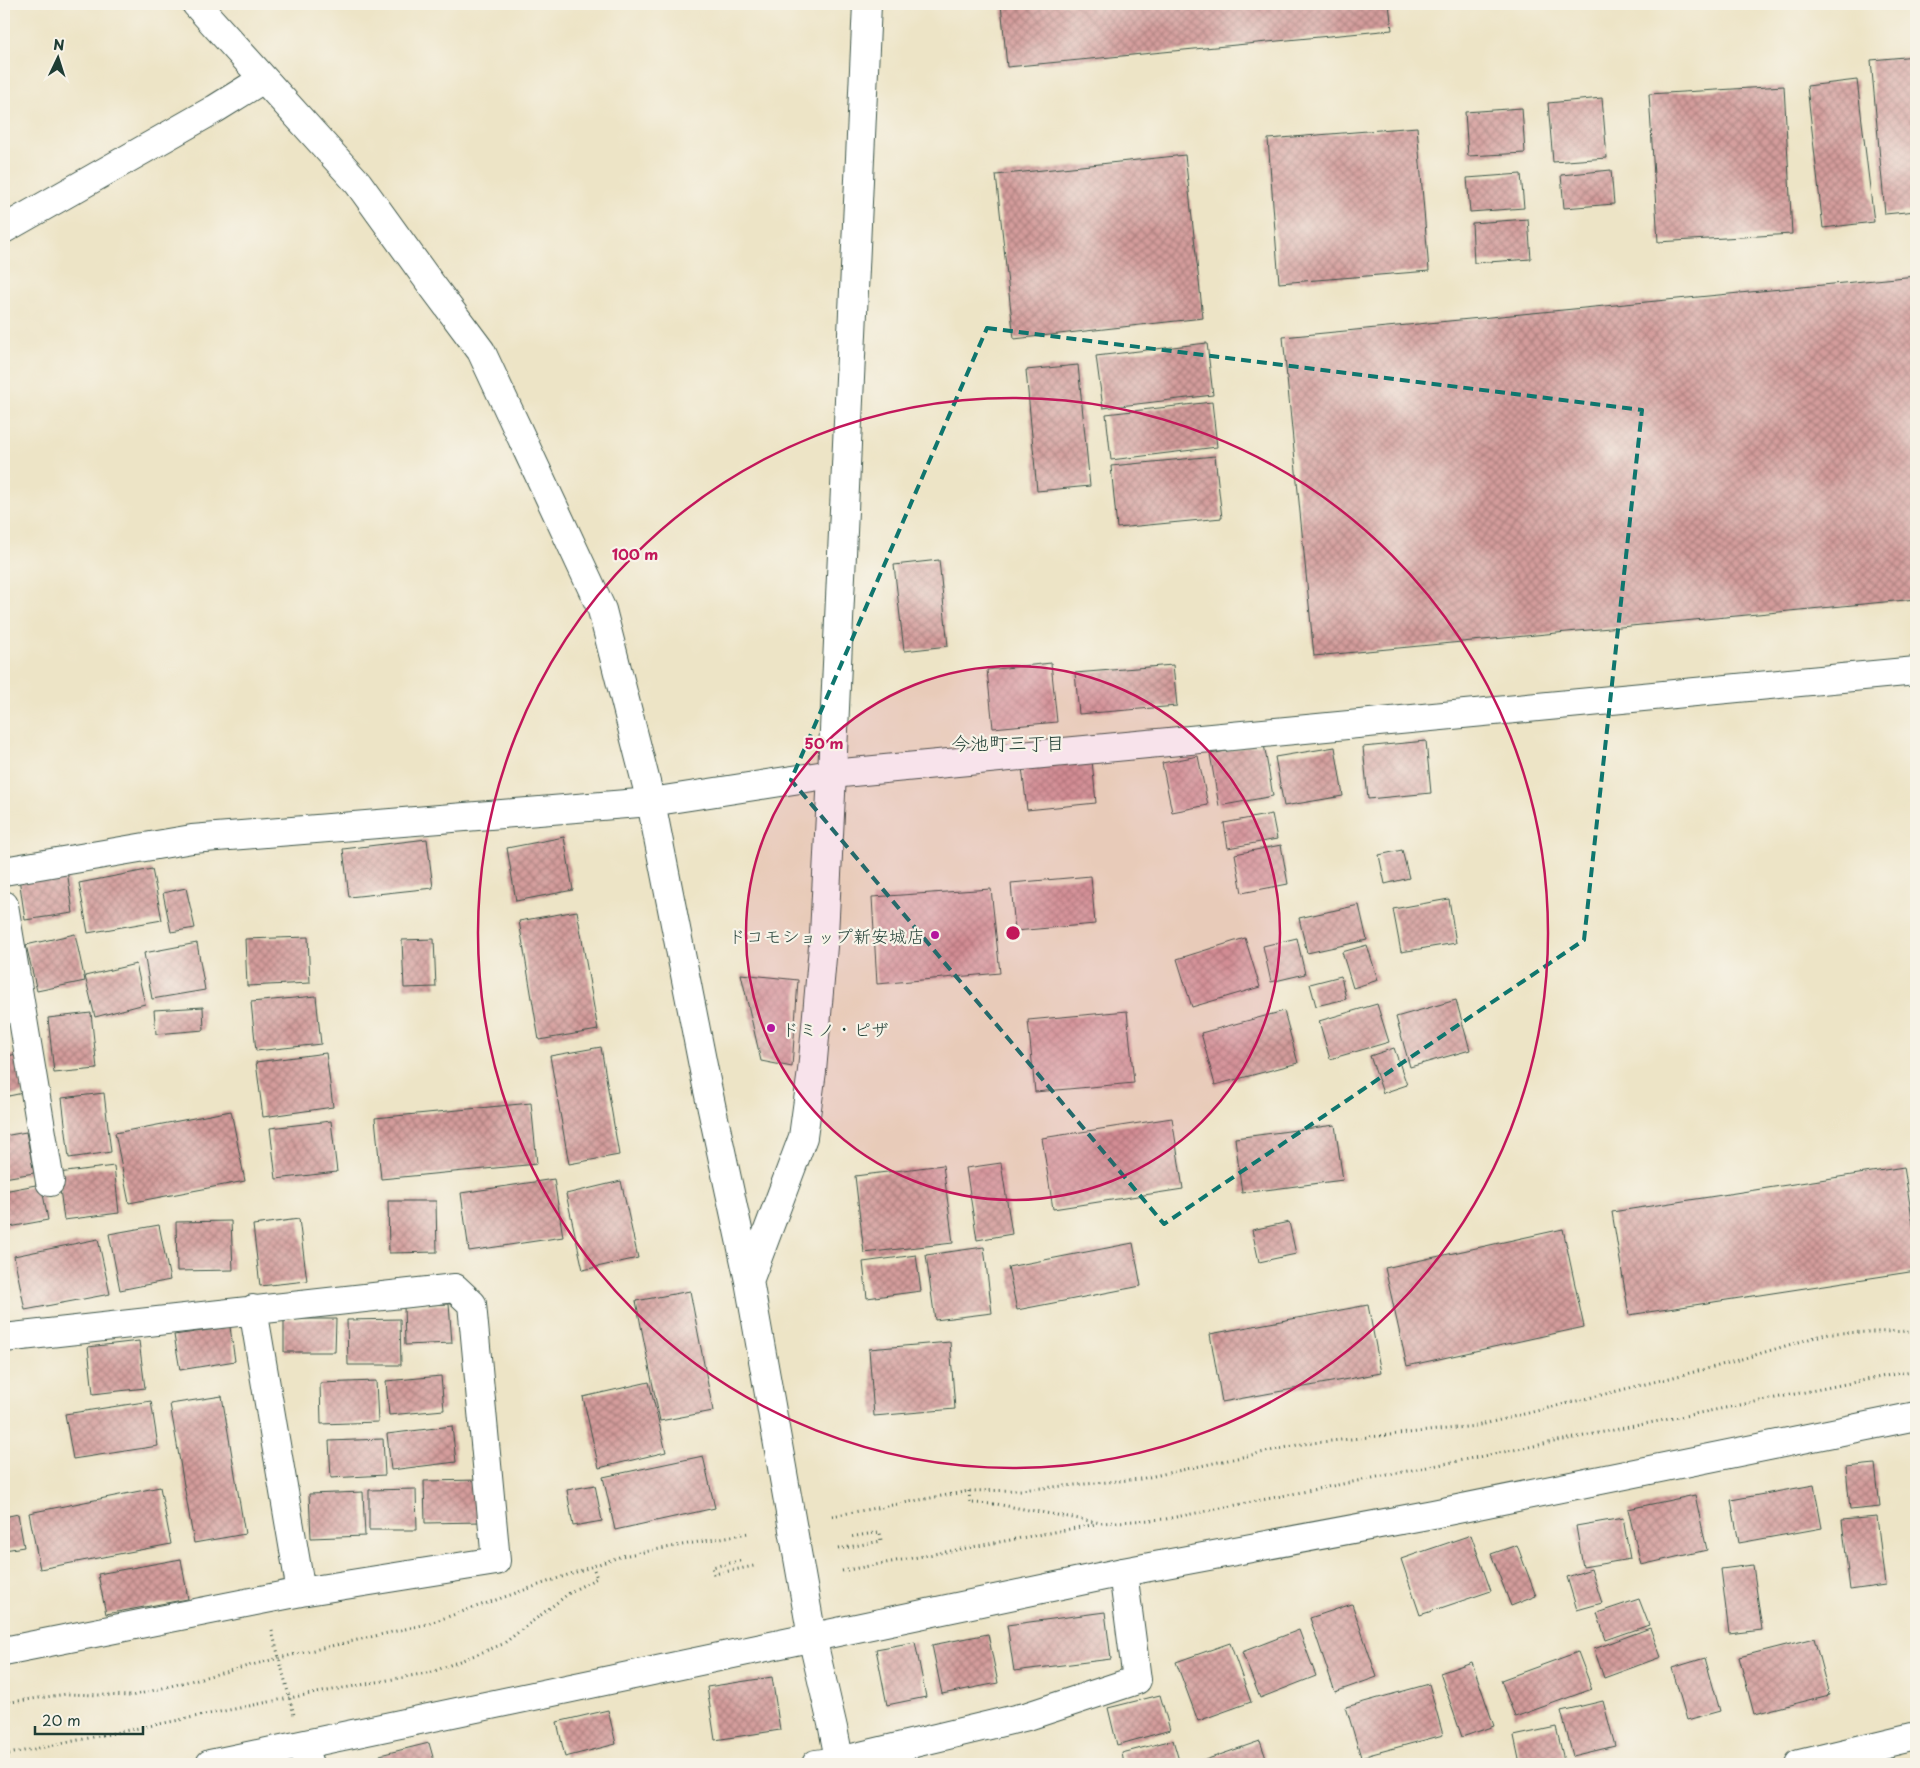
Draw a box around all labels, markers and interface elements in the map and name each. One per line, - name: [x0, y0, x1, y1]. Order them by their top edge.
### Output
- north arrow: [32, 32, 82, 82]
- text: N: [53, 34, 65, 55]
- text: 100 m: [612, 542, 658, 565]
- district label: 今池町三丁目: [951, 728, 1065, 756]
- text: 50 m: [805, 731, 843, 754]
- place label: ドコモショップ新安城店: [728, 922, 925, 949]
- centre of rings: [1004, 924, 1022, 942]
- marker: ドコモショップ新安城店: [929, 929, 941, 941]
- place label: ドミノ・ピザ: [781, 1015, 889, 1042]
- marker: ドミノ・ピザ: [765, 1022, 777, 1034]
- scale bar: [35, 1703, 142, 1735]
- text: 20 m: [42, 1708, 81, 1731]

